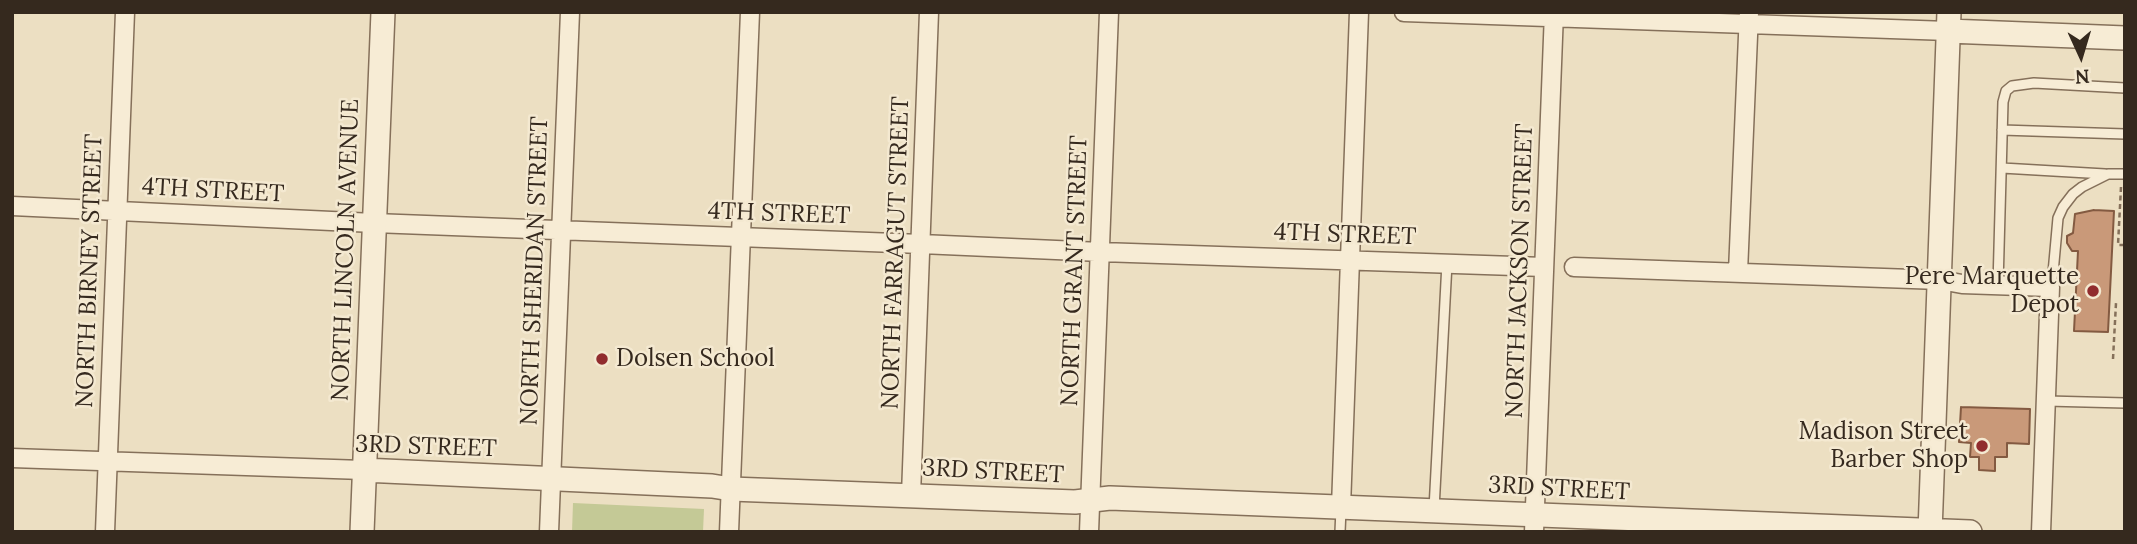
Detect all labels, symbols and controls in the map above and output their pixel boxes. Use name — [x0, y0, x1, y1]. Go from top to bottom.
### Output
north arrow — [2046, 21, 2116, 91]
text: N — [2074, 64, 2091, 89]
street label: NORTH FARRAGUT STREET — [876, 96, 916, 410]
street label: NORTH LINCOLN AVENUE — [326, 98, 366, 402]
street label: NORTH SHERIDAN STREET — [515, 116, 555, 426]
street label: NORTH JACKSON STREET — [1500, 123, 1540, 419]
street label: NORTH BIRNEY STREET — [71, 133, 109, 409]
street label: NORTH GRANT STREET — [1056, 135, 1094, 407]
street label: 4TH STREET — [141, 173, 285, 209]
street label: 4TH STREET — [707, 197, 851, 231]
street label: 4TH STREET — [1273, 218, 1417, 252]
place label: Pere Marquette Depot — [1905, 263, 2079, 319]
marker: Pere Marquette Depot — [2085, 283, 2101, 299]
place label: Dolsen School — [616, 345, 775, 373]
marker: Dolsen School — [594, 351, 610, 367]
place label: Madison Street Barber Shop — [1798, 418, 1968, 474]
street label: 3RD STREET — [355, 430, 497, 464]
marker: Madison Street Barber Shop — [1974, 438, 1990, 454]
street label: 3RD STREET — [921, 454, 1065, 490]
street label: 3RD STREET — [1487, 471, 1631, 507]

